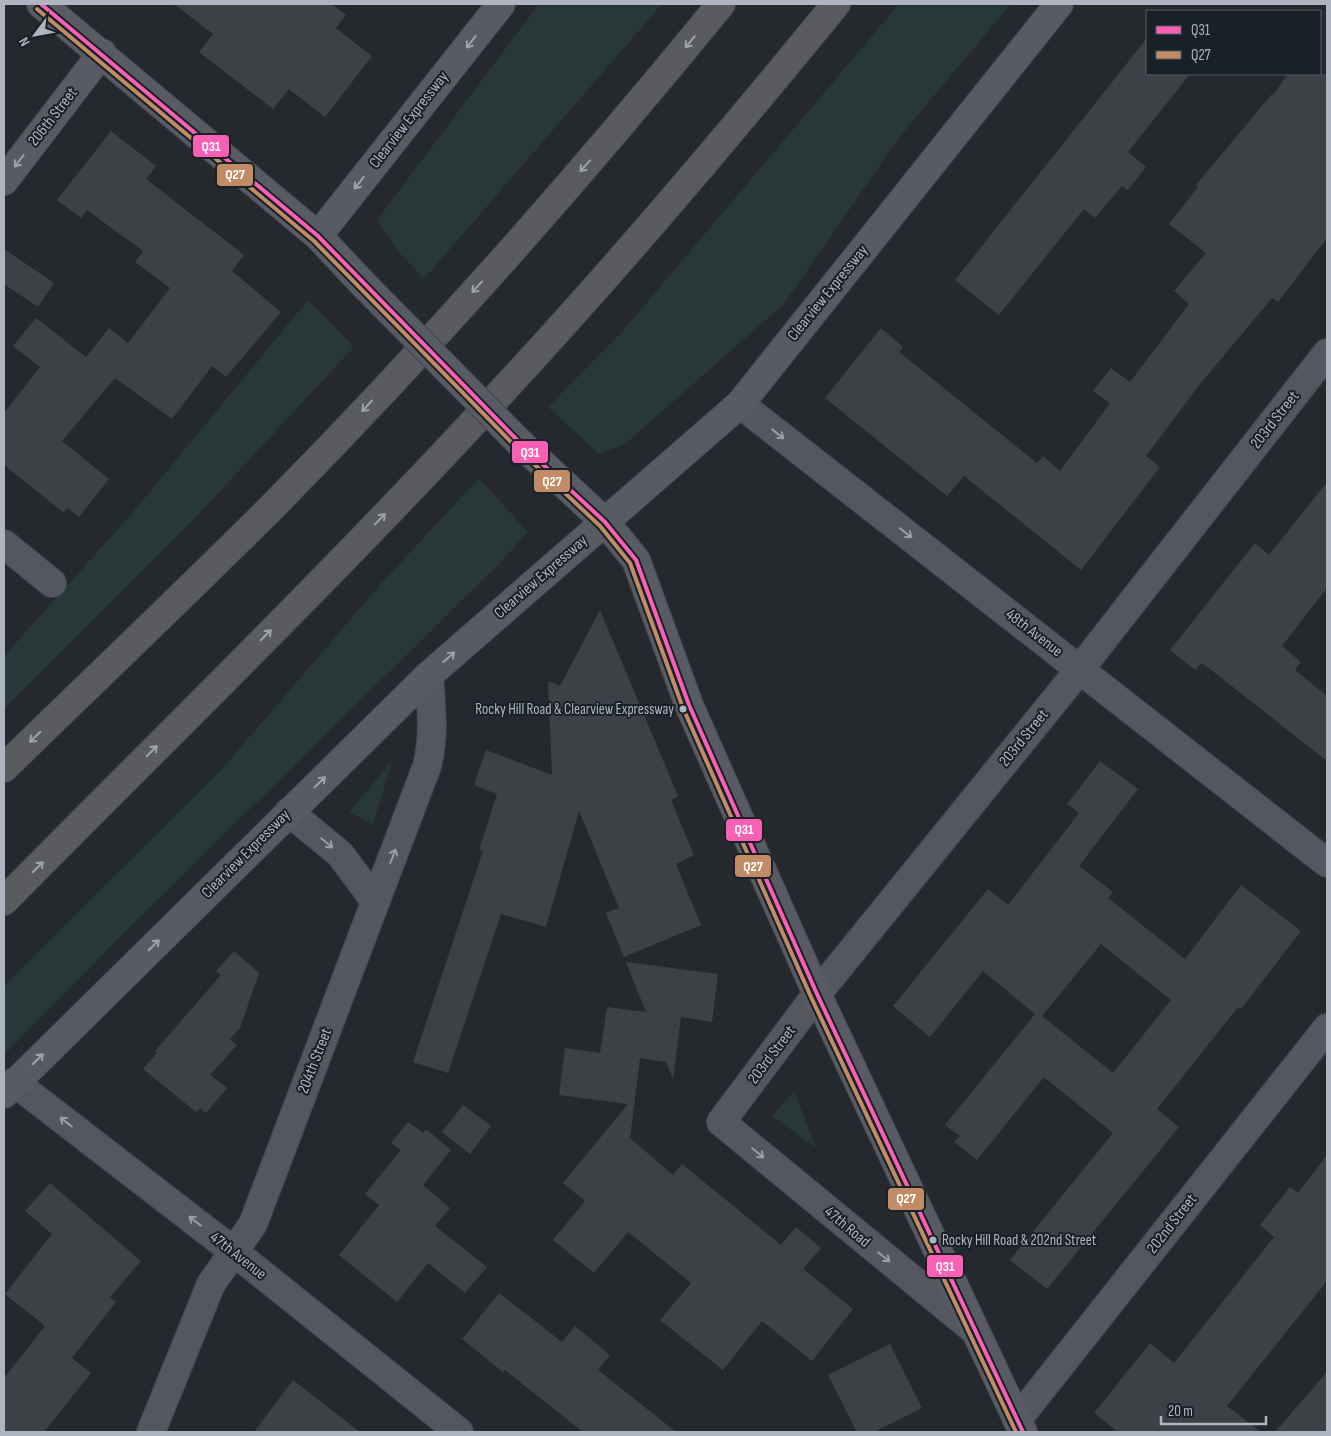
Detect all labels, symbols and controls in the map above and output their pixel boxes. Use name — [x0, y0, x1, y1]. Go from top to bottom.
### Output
north arrow — [10, 10, 60, 60]
legend — [1146, 10, 1321, 75]
text: Q31 — [1191, 21, 1211, 40]
text: N — [15, 34, 34, 49]
one-way arrow — [465, 35, 476, 48]
one-way arrow — [684, 35, 695, 48]
text: Q27 — [1191, 46, 1211, 65]
street label: Clearview Expressway — [365, 68, 453, 172]
street label: 206th Street — [24, 84, 82, 150]
line badge: Q31 — [192, 134, 230, 158]
text: Q31 — [201, 138, 221, 155]
one-way arrow — [14, 154, 25, 167]
one-way arrow — [579, 159, 591, 172]
line badge: Q27 — [216, 163, 254, 187]
text: Q27 — [225, 166, 246, 183]
one-way arrow — [354, 176, 365, 189]
street label: Clearview Expressway — [784, 241, 872, 345]
one-way arrow — [472, 281, 483, 294]
street label: 203rd Street — [1247, 387, 1303, 453]
one-way arrow — [361, 400, 373, 412]
one-way arrow — [771, 428, 784, 439]
line badge: Q31 — [511, 440, 549, 464]
text: Q31 — [520, 444, 540, 461]
line badge: Q27 — [533, 469, 571, 493]
text: Q27 — [542, 473, 563, 490]
one-way arrow — [374, 513, 386, 525]
one-way arrow — [899, 528, 912, 539]
street label: Clearview Expressway — [490, 531, 592, 623]
street label: 48th Avenue — [1002, 605, 1066, 661]
one-way arrow — [260, 630, 272, 642]
one-way arrow — [443, 651, 456, 663]
place label: Rocky Hill Road & Clearview Expressway — [475, 700, 674, 719]
marker: Rocky Hill Road & Clearview Expressway — [678, 704, 688, 714]
street label: 203rd Street — [995, 706, 1053, 770]
one-way arrow — [29, 731, 41, 743]
one-way arrow — [146, 745, 158, 757]
one-way arrow — [313, 776, 326, 788]
street label: Clearview Expressway — [198, 806, 294, 902]
line badge: Q31 — [725, 818, 763, 842]
text: Q31 — [734, 821, 754, 838]
one-way arrow — [320, 837, 333, 848]
one-way arrow — [389, 848, 398, 864]
line badge: Q27 — [734, 854, 772, 878]
text: Q27 — [743, 858, 764, 875]
one-way arrow — [32, 860, 44, 873]
one-way arrow — [148, 939, 160, 951]
street label: 203rd Street — [744, 1022, 800, 1088]
street label: 204th Street — [294, 1026, 336, 1096]
one-way arrow — [32, 1053, 44, 1065]
one-way arrow — [60, 1117, 73, 1128]
one-way arrow — [752, 1148, 765, 1159]
line badge: Q27 — [887, 1187, 925, 1211]
text: Q27 — [896, 1190, 917, 1207]
street label: 202nd Street — [1143, 1190, 1201, 1257]
street label: 47th Road — [820, 1202, 874, 1252]
one-way arrow — [188, 1216, 201, 1227]
street label: 47th Avenue — [206, 1228, 270, 1284]
place label: Rocky Hill Road & 202nd Street — [942, 1231, 1097, 1250]
marker: Rocky Hill Road & 202nd Street — [928, 1235, 938, 1245]
one-way arrow — [877, 1251, 890, 1262]
line badge: Q31 — [926, 1254, 964, 1278]
text: Q31 — [935, 1258, 955, 1275]
scale bar — [1161, 1394, 1266, 1426]
text: 20 m — [1168, 1402, 1193, 1421]

